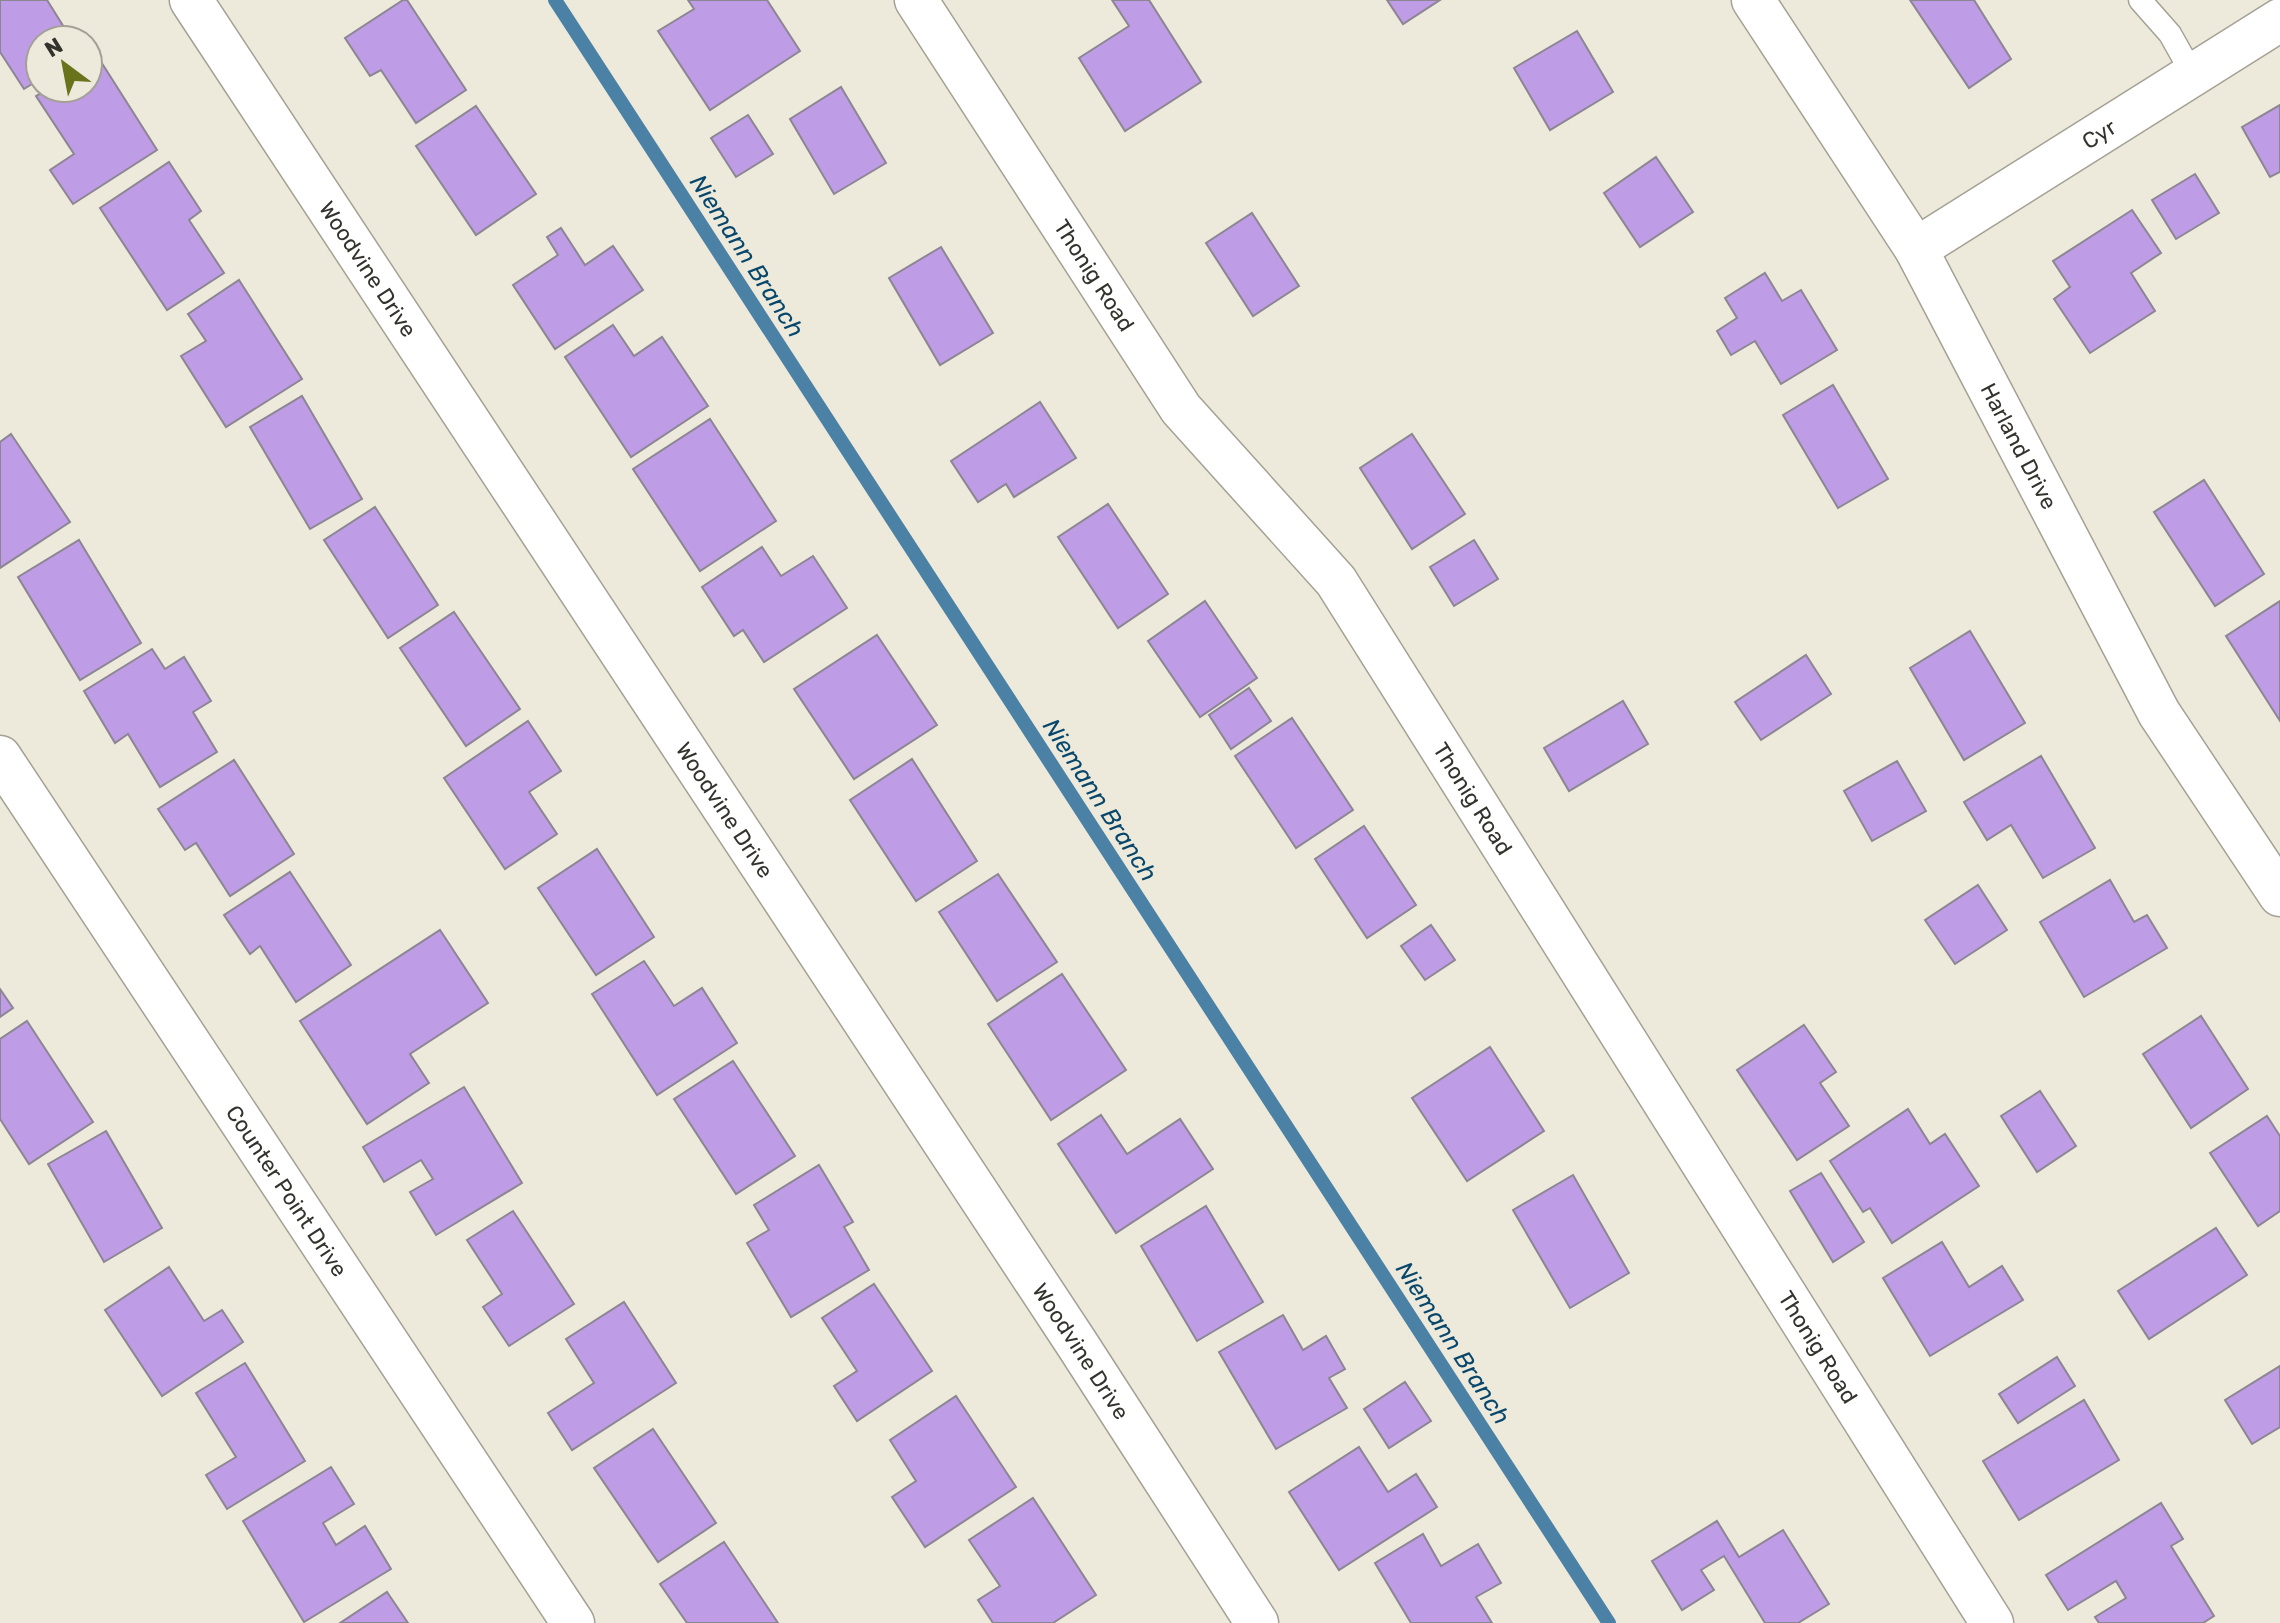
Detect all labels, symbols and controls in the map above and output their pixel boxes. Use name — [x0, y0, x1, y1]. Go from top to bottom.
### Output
north arrow — [24, 24, 104, 104]
text: N — [40, 32, 68, 63]
street label: Cyr — [2077, 113, 2121, 155]
water label: Niemann Branch — [684, 169, 810, 343]
street label: Woodvine Drive — [314, 196, 423, 342]
street label: Thonig Road — [1048, 214, 1140, 336]
street label: Harland Drive — [1975, 378, 2063, 514]
water label: Niemann Branch — [1037, 713, 1163, 887]
street label: Woodvine Drive — [670, 737, 779, 883]
street label: Thonig Road — [1428, 737, 1518, 860]
street label: Counter Point Drive — [220, 1100, 353, 1282]
water label: Niemann Branch — [1390, 1256, 1516, 1430]
street label: Woodvine Drive — [1027, 1278, 1135, 1424]
street label: Thonig Road — [1773, 1286, 1864, 1408]

